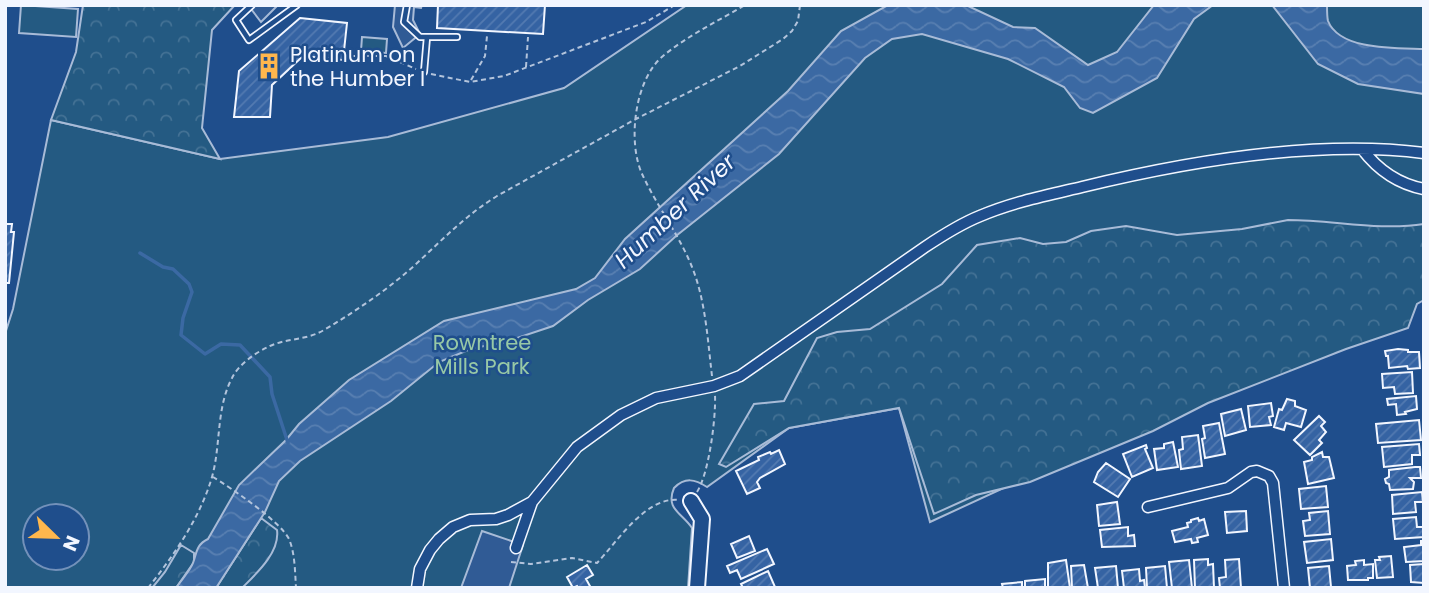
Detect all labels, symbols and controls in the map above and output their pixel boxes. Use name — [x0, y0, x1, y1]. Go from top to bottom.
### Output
place label: Platinum on the Humber I — [290, 40, 425, 93]
building icon: Platinum on the Humber I — [254, 51, 284, 81]
water label: Humber River — [607, 146, 744, 276]
park label: Rowntree Mills Park — [433, 328, 531, 381]
north arrow — [21, 502, 91, 572]
text: N — [56, 532, 86, 555]

